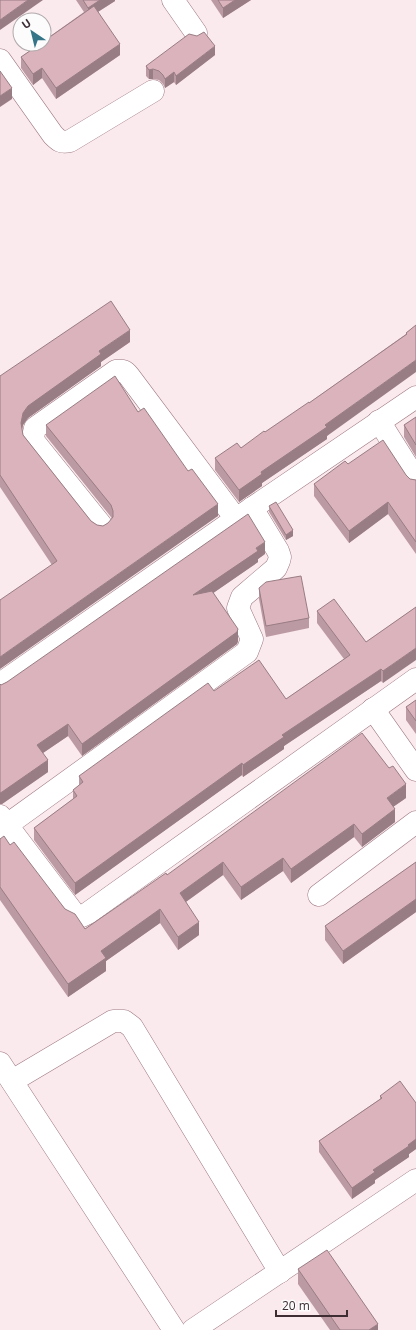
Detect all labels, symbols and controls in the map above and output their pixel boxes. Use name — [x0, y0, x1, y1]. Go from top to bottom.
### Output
north arrow — [12, 12, 52, 52]
text: U — [18, 15, 34, 32]
scale bar — [276, 1292, 347, 1318]
text: 20 m — [282, 1297, 310, 1314]

